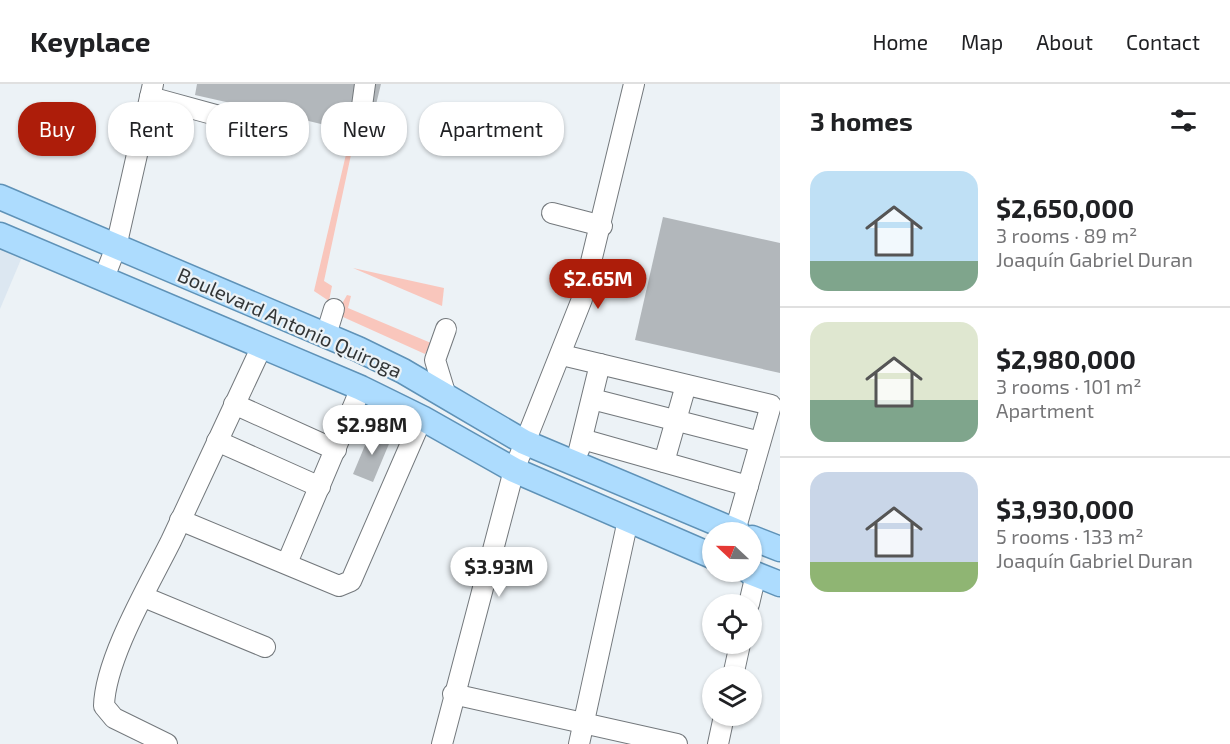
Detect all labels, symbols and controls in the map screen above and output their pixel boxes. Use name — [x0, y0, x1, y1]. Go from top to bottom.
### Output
text: Keyplace — [30, 24, 151, 58]
text: Home — [872, 29, 928, 54]
text: Map — [961, 29, 1003, 54]
text: About — [1036, 29, 1093, 54]
text: Contact — [1126, 29, 1200, 54]
chip: Buy — [18, 102, 96, 156]
chip: Rent — [108, 102, 194, 156]
chip: Filters — [206, 102, 309, 156]
chip: New — [321, 102, 407, 156]
chip: Apartment — [419, 102, 564, 156]
icon: filters — [1167, 104, 1200, 137]
text: 3 homes — [810, 105, 913, 136]
text: $2,650,000 — [996, 192, 1134, 223]
icon: home — [858, 195, 930, 267]
text: 3 rooms · 89 m² — [996, 223, 1137, 247]
text: Joaquín Gabriel Duran — [996, 247, 1193, 271]
pin: $2.65M — [549, 259, 647, 310]
street label: Boulevard Antonio Quiroga — [174, 262, 406, 382]
text: $2.65M — [563, 266, 633, 290]
text: $2,980,000 — [996, 343, 1136, 374]
icon: home — [858, 346, 930, 418]
text: 3 rooms · 101 m² — [996, 374, 1142, 398]
text: Apartment — [996, 398, 1094, 422]
pin: $2.98M — [323, 405, 421, 456]
text: $2.98M — [337, 412, 407, 436]
text: $3,930,000 — [996, 493, 1134, 524]
icon: home — [858, 496, 930, 568]
north arrow — [702, 522, 762, 582]
map controls — [702, 522, 762, 726]
text: 5 rooms · 133 m² — [996, 524, 1143, 548]
pin: $3.93M — [450, 547, 548, 598]
text: Joaquín Gabriel Duran — [996, 548, 1193, 572]
text: $3.93M — [464, 554, 534, 578]
button: locate — [702, 594, 762, 654]
button: layers — [702, 666, 762, 726]

